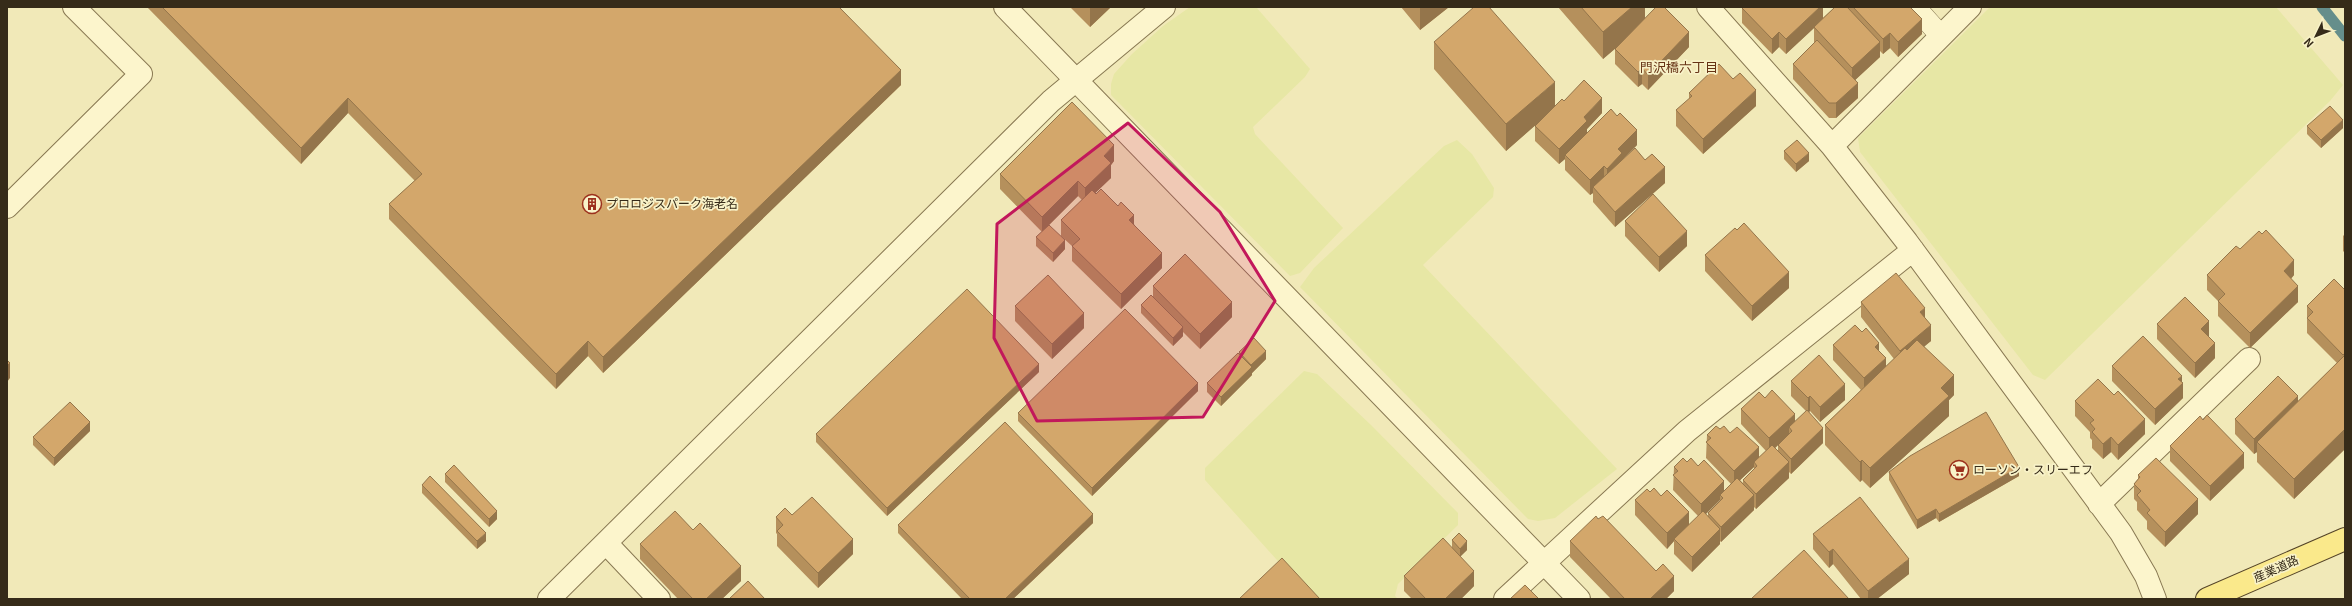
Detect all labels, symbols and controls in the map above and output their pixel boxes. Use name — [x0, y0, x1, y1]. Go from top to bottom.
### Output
north arrow — [2296, 16, 2336, 56]
text: N — [2299, 35, 2317, 52]
district label: 門沢橋六丁目 — [1640, 57, 1718, 76]
building icon: プロロジスパーク海老名 — [581, 193, 603, 215]
place label: プロロジスパーク海老名 — [606, 194, 738, 211]
supermarket icon: ローソン・スリーエフ — [1948, 459, 1970, 481]
place label: ローソン・スリーエフ — [1973, 460, 2093, 477]
street label: 産業道路 — [2250, 550, 2301, 585]

